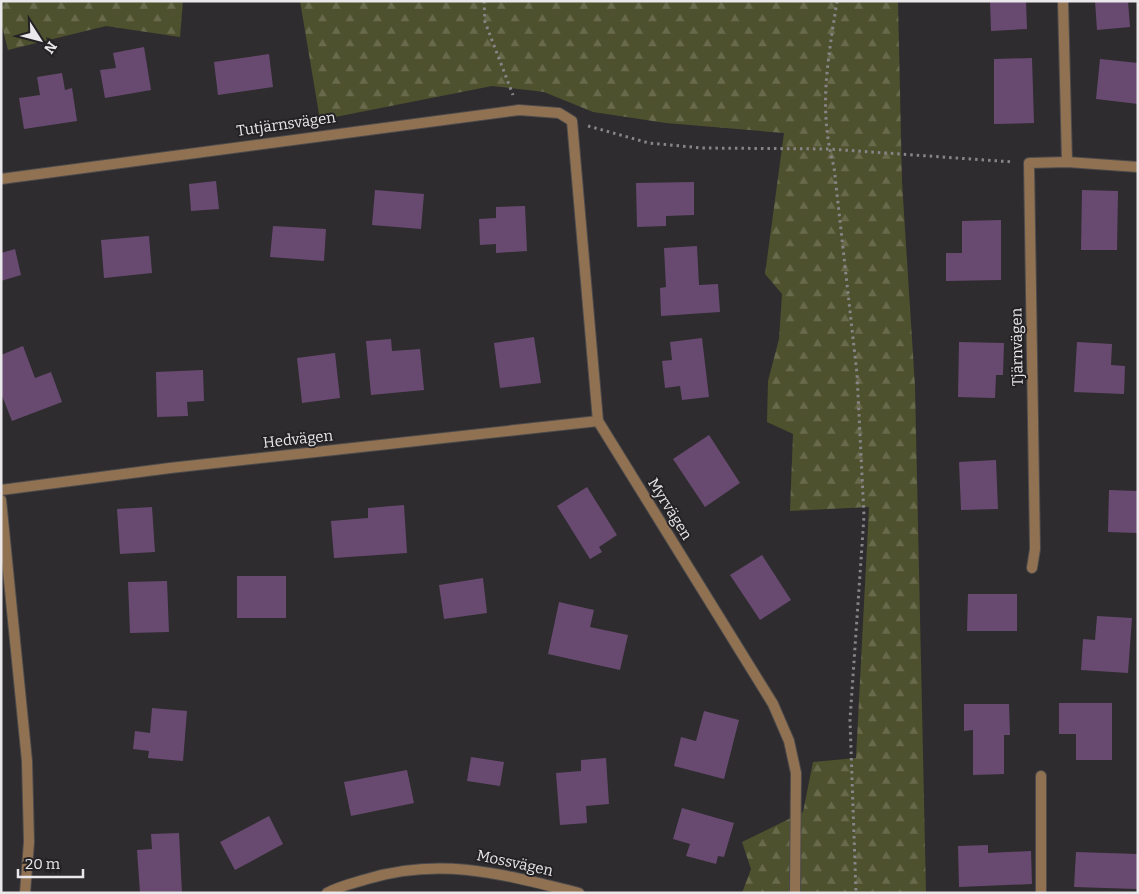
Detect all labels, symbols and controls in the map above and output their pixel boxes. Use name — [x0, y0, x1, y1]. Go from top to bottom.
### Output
north arrow — [15, 15, 65, 65]
text: N — [40, 38, 60, 57]
street label: Tutjärnsvägen — [235, 108, 337, 140]
street label: Tjärnvägen — [1007, 307, 1027, 386]
street label: Hedvägen — [262, 426, 334, 452]
street label: Myrvägen — [644, 475, 696, 544]
scale bar — [18, 846, 82, 878]
street label: Mossvägen — [475, 846, 555, 880]
text: 20 m — [25, 855, 61, 873]

